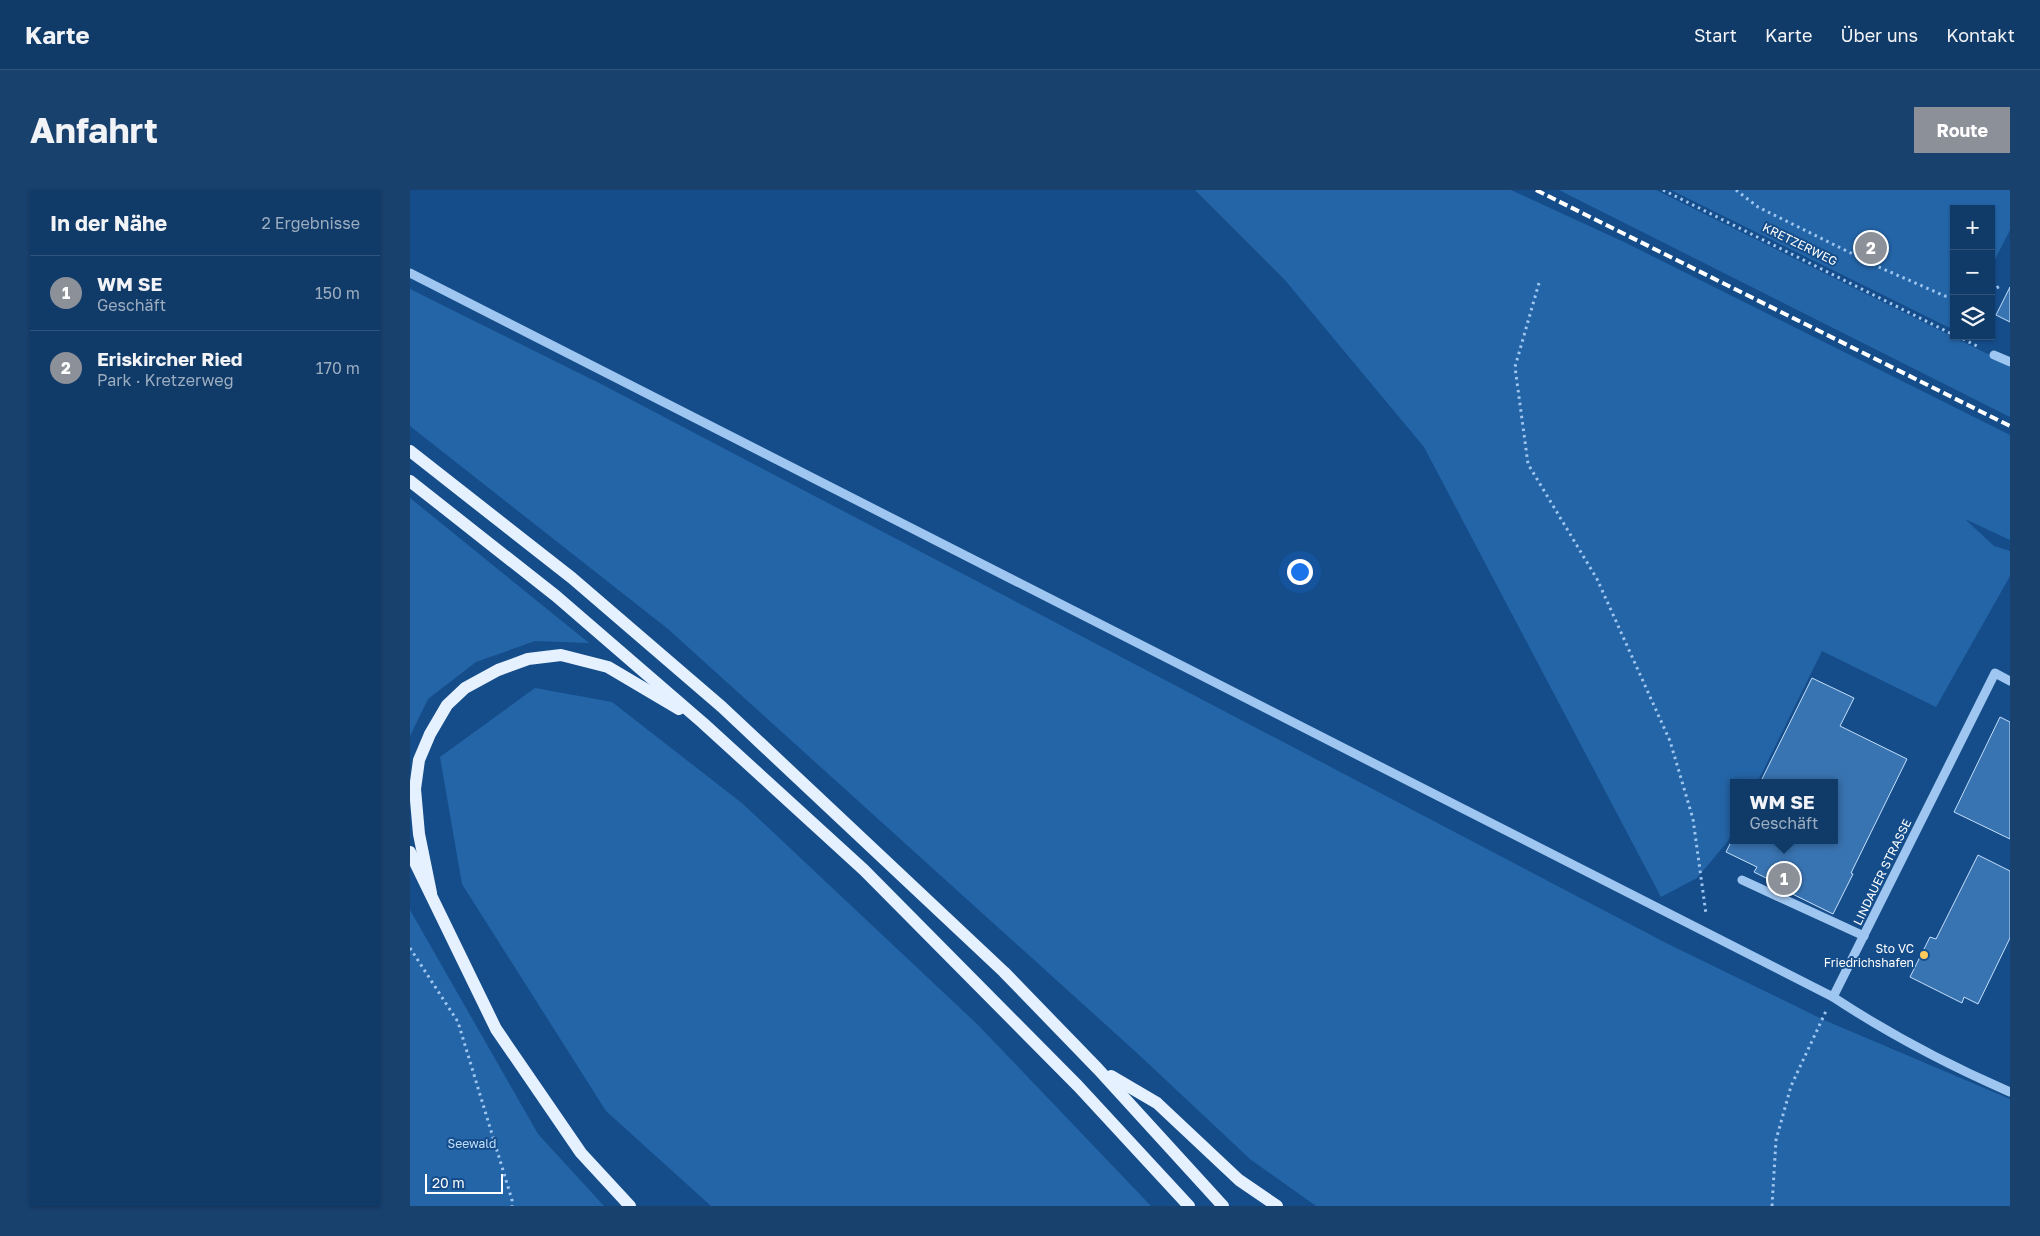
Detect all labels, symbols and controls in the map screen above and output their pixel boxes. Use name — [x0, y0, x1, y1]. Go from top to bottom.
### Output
text: Karte — [25, 20, 90, 49]
text: Start — [1694, 24, 1737, 46]
text: Karte — [1765, 24, 1812, 46]
text: Über uns — [1840, 24, 1918, 46]
text: Kontakt — [1946, 24, 2015, 46]
button: Route — [1914, 107, 2010, 153]
text: Anfahrt — [30, 109, 158, 151]
map controls — [1950, 205, 1995, 340]
button: + — [1950, 205, 1995, 250]
text: In der Nähe — [50, 210, 167, 236]
text: 2 Ergebnisse — [262, 213, 360, 233]
street label: KRETZERWEG — [1760, 219, 1840, 269]
pin: 2 — [1855, 229, 1887, 267]
button: − — [1950, 250, 1995, 295]
text: WM SE — [97, 272, 162, 295]
text: 1 — [62, 283, 70, 303]
text: 150 m — [315, 283, 360, 303]
text: Geschäft — [97, 295, 166, 315]
button: layers — [1950, 295, 1995, 340]
text: Eriskircher Ried — [97, 347, 243, 370]
text: 2 — [61, 358, 71, 378]
text: 170 m — [316, 358, 360, 378]
text: Park · Kretzerweg — [97, 370, 233, 390]
your location — [1287, 559, 1313, 585]
popup — [1730, 779, 1838, 844]
text: WM SE — [1749, 790, 1815, 813]
text: Geschäft — [1749, 813, 1819, 833]
street label: LINDAUER STRASSE — [1850, 816, 1914, 928]
pin: 1 — [1768, 860, 1800, 898]
place label: Sto VC Friedrichshafen — [1824, 941, 1914, 970]
marker: Sto VC Friedrichshafen — [1918, 949, 1930, 961]
park label: Seewald — [448, 1136, 496, 1151]
scale bar — [425, 1171, 502, 1194]
text: 20 m — [432, 1174, 465, 1191]

